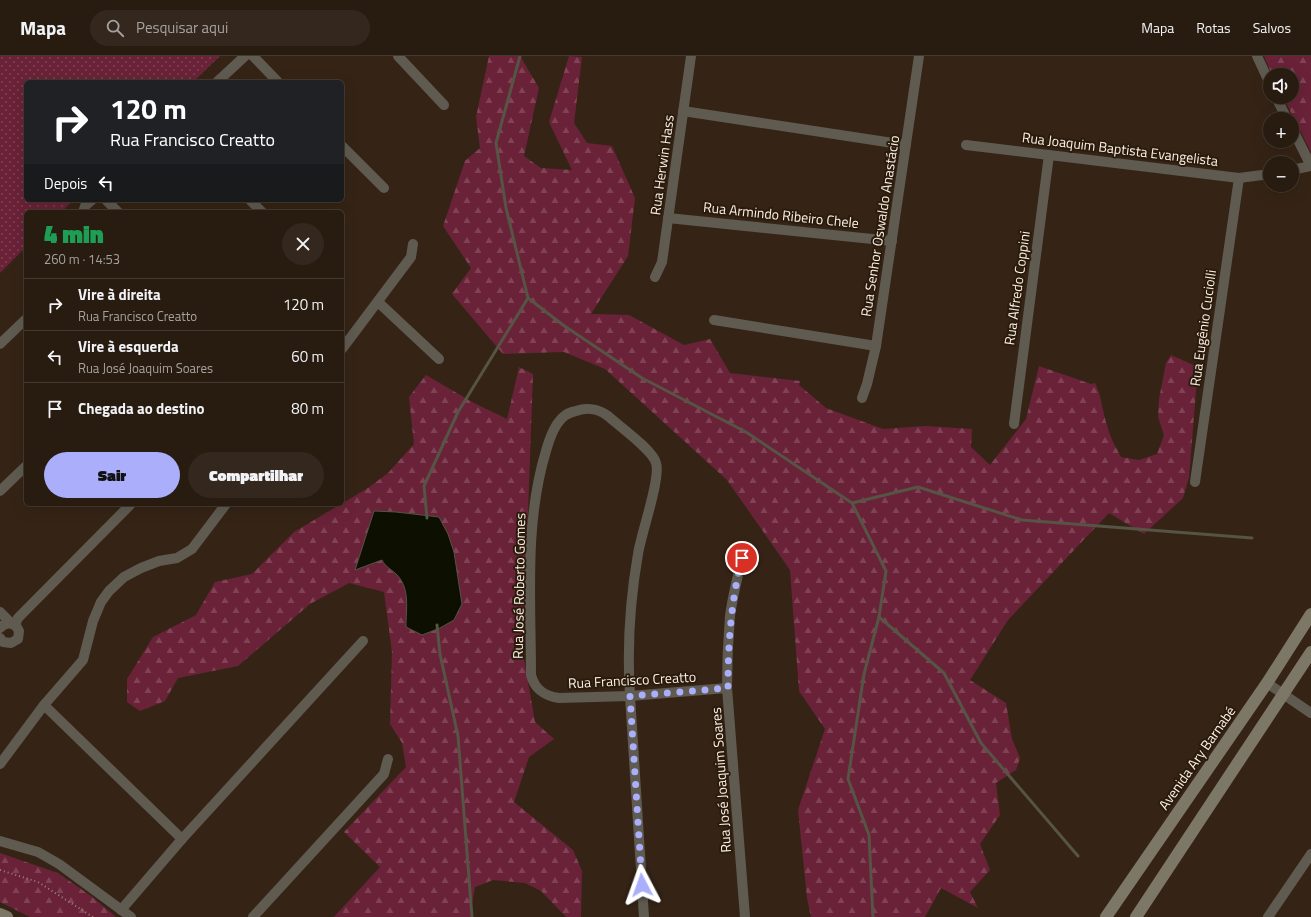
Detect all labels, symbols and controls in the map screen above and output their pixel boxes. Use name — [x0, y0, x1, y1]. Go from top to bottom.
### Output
search box — [90, 10, 370, 46]
text: Mapa — [20, 13, 66, 42]
text: Pesquisar aqui — [136, 16, 228, 39]
icon: search — [104, 17, 126, 39]
text: Mapa — [1141, 17, 1174, 38]
text: Rotas — [1196, 17, 1231, 38]
text: Salvos — [1253, 17, 1291, 38]
map controls — [1263, 68, 1299, 192]
button: sound — [1263, 68, 1299, 104]
text: 120 m — [110, 87, 187, 130]
icon: right — [44, 96, 96, 148]
button: + — [1263, 112, 1299, 148]
street label: Rua Herwin Hass — [644, 113, 679, 217]
text: Rua Francisco Creatto — [110, 126, 275, 153]
street label: Rua Joaquim Baptista Evangelista — [1021, 126, 1219, 171]
street label: Rua Senhor Oswaldo Anastácio — [855, 134, 904, 318]
button: − — [1263, 156, 1299, 192]
text: Depois — [44, 172, 87, 195]
icon: left — [95, 172, 117, 194]
street label: Rua Armindo Ribeiro Chele — [702, 196, 860, 233]
text: 4 min — [44, 216, 104, 252]
button: close — [282, 223, 324, 265]
street label: Rua Alfredo Coppini — [998, 229, 1035, 346]
text: 260 m · 14:53 — [44, 249, 120, 269]
street label: Rua Eugênio Cuciolli — [1184, 268, 1221, 388]
text: Vire à direita — [78, 283, 161, 306]
text: 120 m — [283, 293, 324, 316]
icon: right — [44, 294, 66, 316]
text: Rua Francisco Creatto — [78, 306, 197, 326]
text: Vire à esquerda — [78, 335, 179, 358]
text: 60 m — [291, 345, 324, 368]
icon: left — [44, 346, 66, 368]
text: Rua José Joaquim Soares — [78, 358, 213, 378]
text: Chegada ao destino — [78, 397, 204, 420]
text: 80 m — [291, 397, 324, 420]
icon: arrive — [44, 398, 66, 420]
button: Sair — [44, 452, 180, 498]
button: Compartilhar — [188, 452, 324, 498]
street label: Rua José Roberto Gomes — [507, 513, 530, 659]
pin — [725, 541, 759, 575]
icon: arrive — [731, 547, 753, 569]
street label: Rua Francisco Creatto — [567, 666, 697, 693]
street label: Avenida Ary Barnabé — [1153, 702, 1240, 814]
street label: Rua José Joaquim Soares — [705, 707, 736, 853]
position arrow — [621, 864, 663, 906]

